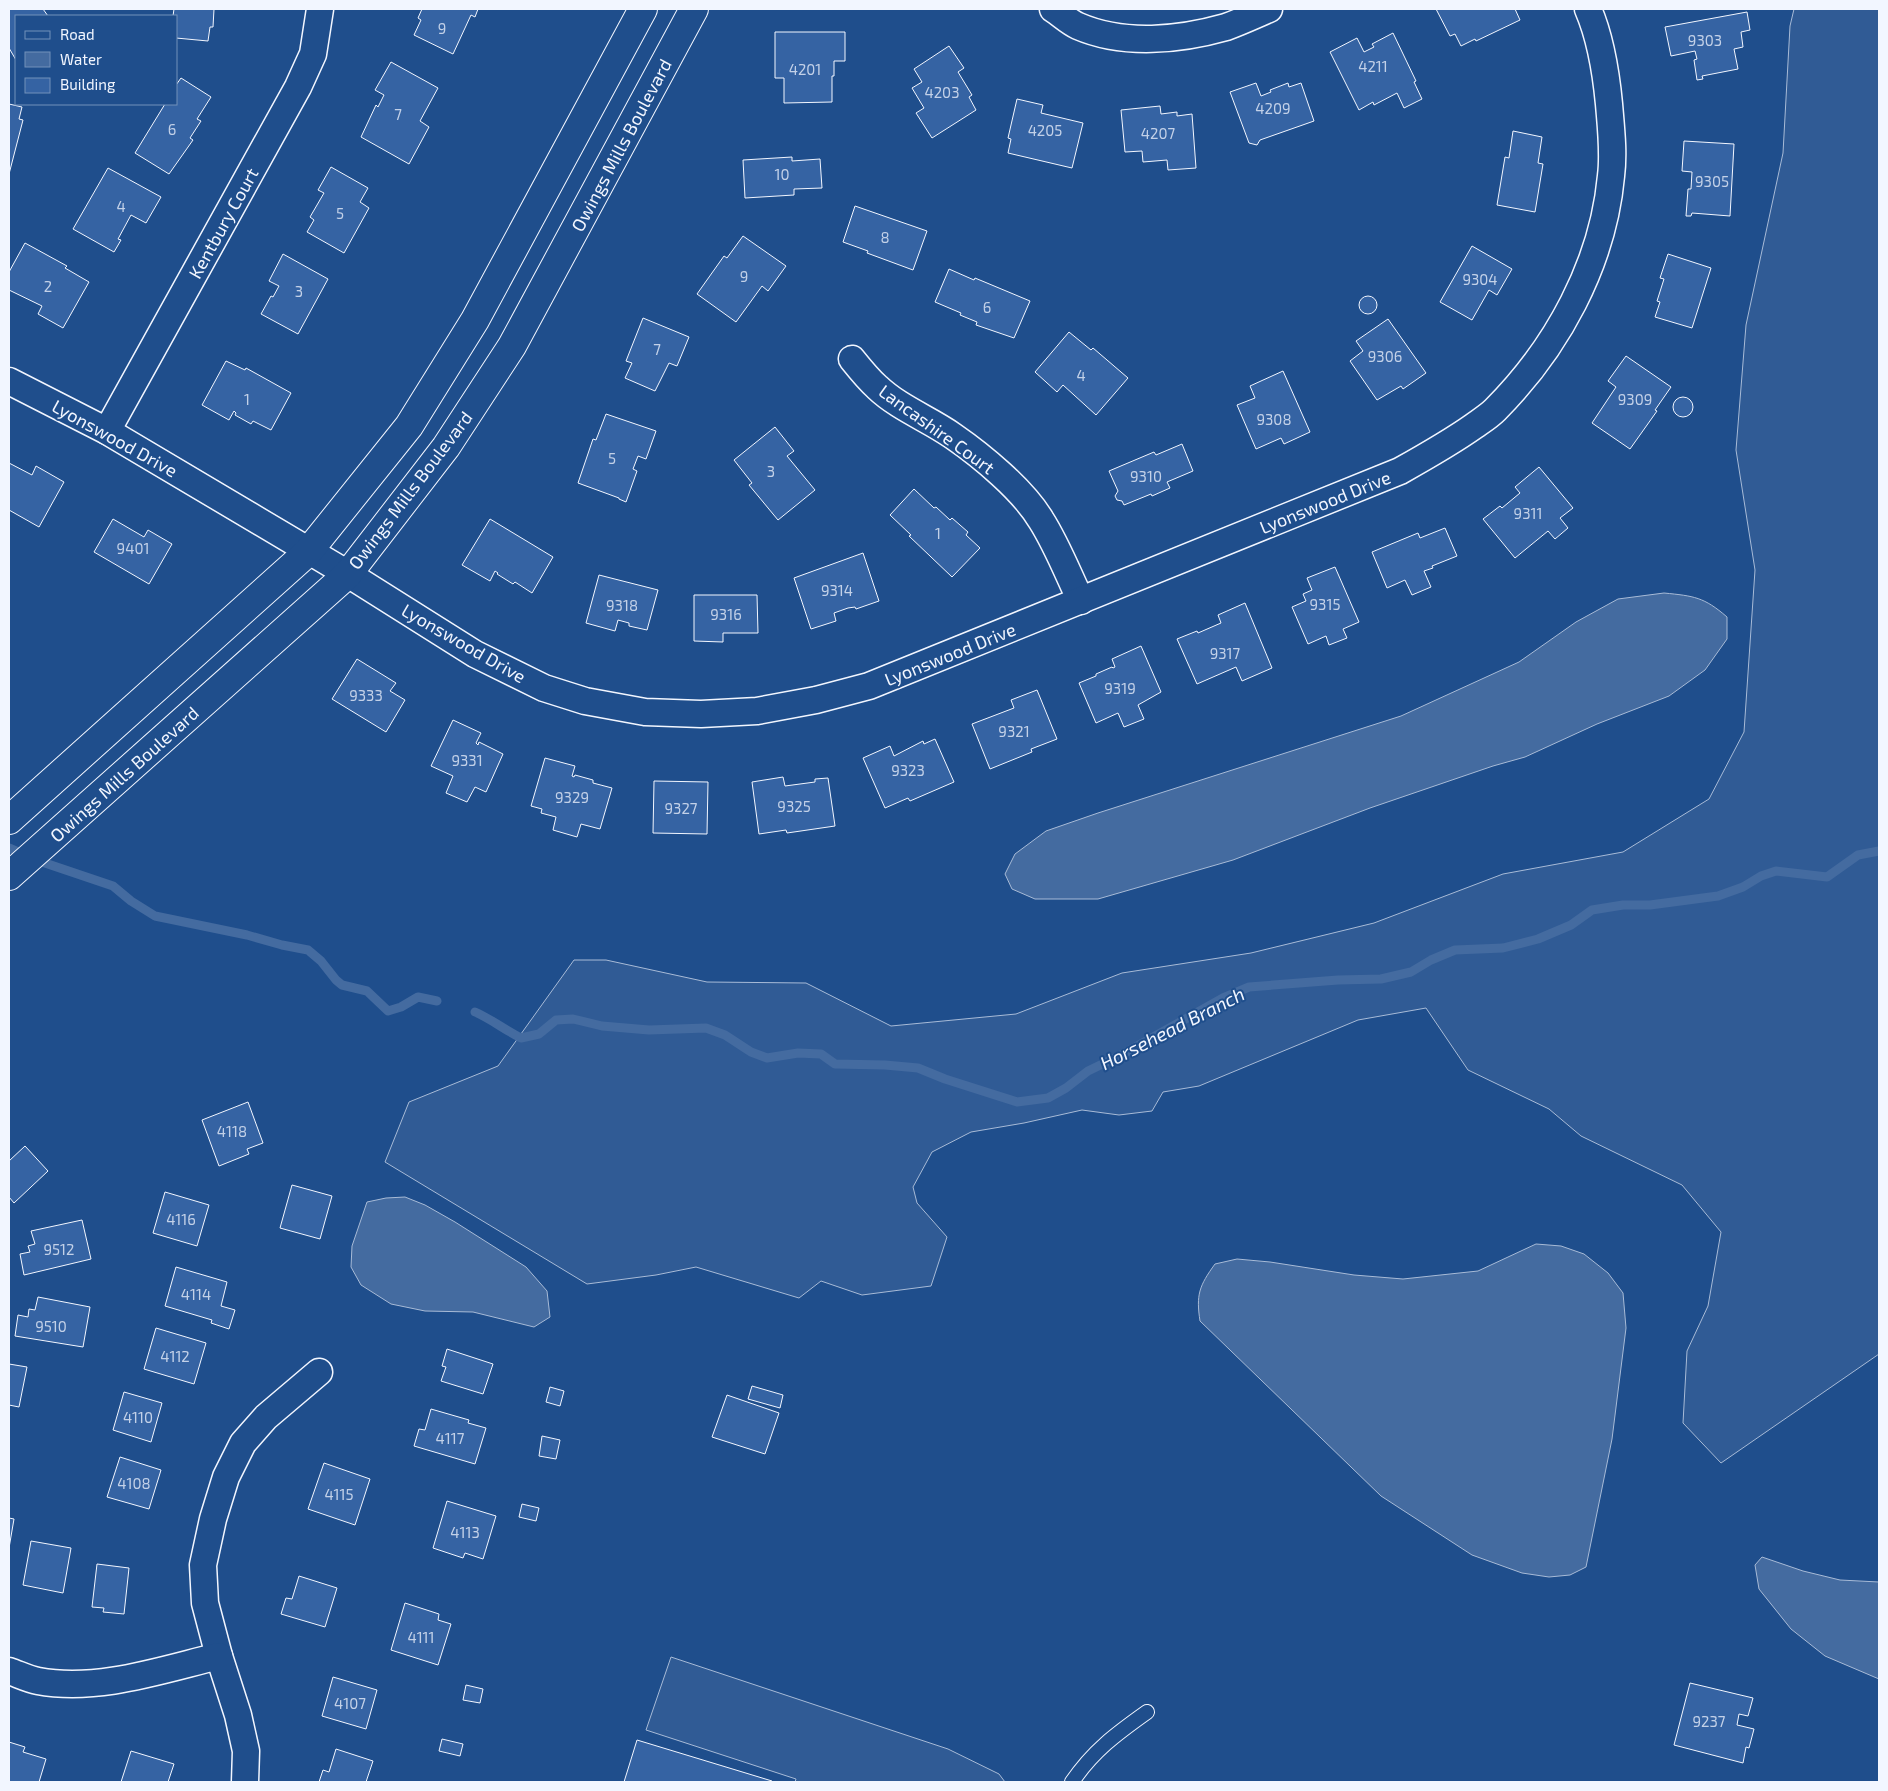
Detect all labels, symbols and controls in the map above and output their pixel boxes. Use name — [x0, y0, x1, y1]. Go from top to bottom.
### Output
legend — [15, 15, 178, 105]
house number: 9 — [438, 19, 446, 37]
text: Road — [60, 25, 95, 43]
house number: 9303 — [1688, 31, 1722, 49]
text: Water — [60, 50, 102, 68]
street label: Owings Mills Boulevard — [566, 55, 676, 235]
house number: 4211 — [1358, 57, 1388, 75]
house number: 4201 — [789, 60, 821, 78]
text: Building — [60, 75, 116, 93]
house number: 4203 — [924, 83, 960, 101]
house number: 4209 — [1255, 99, 1291, 117]
house number: 7 — [394, 105, 402, 123]
house number: 6 — [168, 120, 176, 138]
house number: 4205 — [1028, 121, 1062, 139]
house number: 4207 — [1141, 124, 1176, 142]
street label: Kentbury Court — [184, 164, 263, 282]
house number: 10 — [774, 165, 790, 183]
house number: 9305 — [1695, 172, 1729, 190]
house number: 4 — [116, 197, 126, 215]
house number: 5 — [336, 204, 344, 222]
house number: 8 — [880, 228, 890, 246]
house number: 9 — [740, 267, 748, 285]
house number: 9304 — [1462, 270, 1498, 288]
house number: 2 — [44, 277, 52, 295]
house number: 3 — [295, 282, 303, 300]
house number: 6 — [983, 298, 991, 316]
house number: 7 — [653, 340, 661, 358]
house number: 9306 — [1368, 347, 1402, 365]
house number: 4 — [1076, 366, 1086, 384]
street label: Lancashire Court — [875, 380, 999, 478]
house number: 1 — [244, 390, 250, 408]
house number: 9309 — [1618, 390, 1652, 408]
street label: Lyonswood Drive — [49, 395, 181, 481]
street label: Owings Mills Boulevard — [343, 407, 477, 573]
house number: 9308 — [1256, 410, 1292, 428]
house number: 5 — [608, 449, 616, 467]
house number: 3 — [767, 462, 775, 480]
street label: Lyonswood Drive — [1256, 466, 1394, 538]
house number: 9310 — [1130, 467, 1162, 485]
house number: 9311 — [1514, 504, 1542, 522]
house number: 1 — [935, 524, 941, 542]
house number: 9401 — [117, 539, 149, 557]
house number: 9314 — [821, 581, 853, 599]
house number: 9315 — [1310, 595, 1340, 613]
house number: 9318 — [606, 596, 638, 614]
street label: Lyonswood Drive — [398, 599, 530, 687]
house number: 9316 — [710, 605, 742, 623]
street label: Lyonswood Drive — [881, 618, 1019, 690]
house number: 9317 — [1210, 644, 1241, 662]
house number: 9319 — [1104, 679, 1136, 697]
house number: 9333 — [349, 686, 383, 704]
street label: Owings Mills Boulevard — [45, 701, 203, 847]
house number: 9321 — [998, 722, 1030, 740]
house number: 9331 — [451, 751, 483, 769]
house number: 9323 — [891, 761, 925, 779]
house number: 9329 — [555, 788, 589, 806]
house number: 9325 — [777, 797, 811, 815]
house number: 9327 — [664, 799, 698, 817]
water label: Horsehead Branch — [1096, 982, 1248, 1074]
house number: 4118 — [217, 1122, 247, 1140]
house number: 4116 — [166, 1210, 196, 1228]
house number: 9512 — [43, 1240, 75, 1258]
house number: 4114 — [181, 1285, 211, 1303]
house number: 9510 — [35, 1317, 67, 1335]
house number: 4112 — [160, 1347, 190, 1365]
house number: 4110 — [123, 1408, 153, 1426]
house number: 4117 — [436, 1429, 465, 1447]
house number: 4108 — [117, 1474, 151, 1492]
house number: 4115 — [324, 1485, 354, 1503]
house number: 4113 — [450, 1523, 480, 1541]
house number: 4111 — [407, 1628, 435, 1646]
house number: 4107 — [334, 1694, 366, 1712]
house number: 9237 — [1692, 1712, 1726, 1730]

